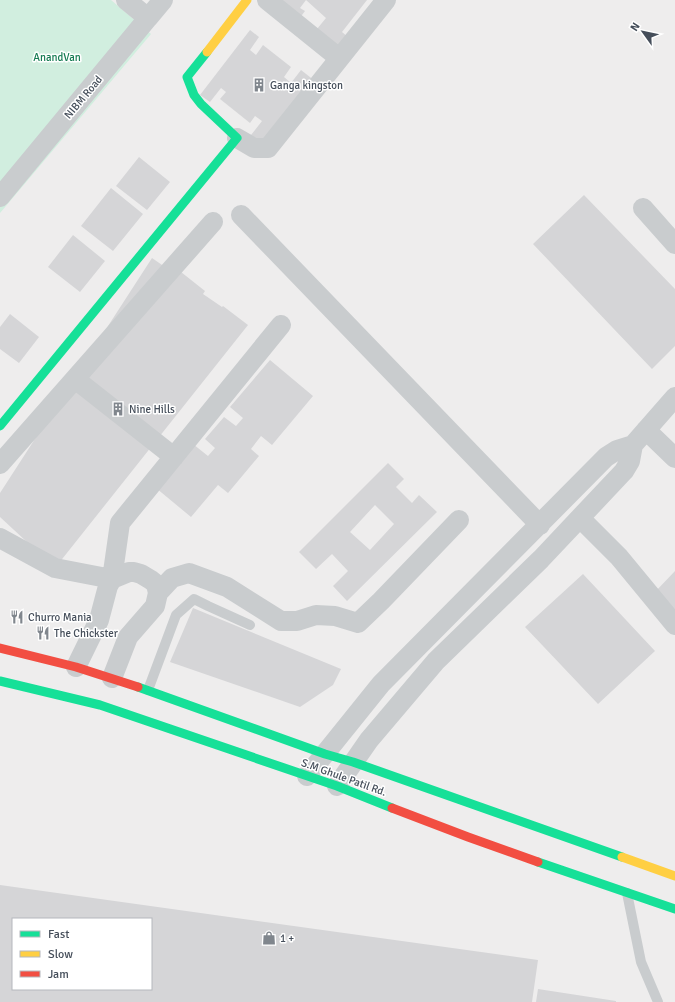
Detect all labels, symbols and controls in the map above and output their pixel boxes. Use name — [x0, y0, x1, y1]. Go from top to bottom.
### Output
north arrow — [623, 12, 663, 52]
text: N — [627, 20, 643, 34]
park label: AnandVan — [33, 51, 81, 64]
street label: NIBM Road — [62, 73, 105, 121]
building icon: Ganga kingston — [251, 77, 267, 93]
place label: Ganga kingston — [270, 79, 343, 92]
building icon: Nine Hills — [110, 401, 126, 417]
place label: Nine Hills — [129, 403, 175, 416]
restaurant icon: Churro Mania — [9, 609, 25, 625]
place label: Churro Mania — [28, 611, 92, 624]
restaurant icon: The Chickster — [35, 625, 51, 641]
place label: The Chickster — [54, 627, 118, 640]
street label: S.M Ghule Patil Rd. — [299, 756, 388, 799]
legend — [12, 918, 152, 990]
text: Fast — [48, 927, 69, 942]
shop icon: 1 + — [261, 930, 277, 946]
place label: 1 + — [280, 932, 294, 945]
text: Slow — [48, 947, 73, 962]
text: Jam — [48, 967, 69, 982]

